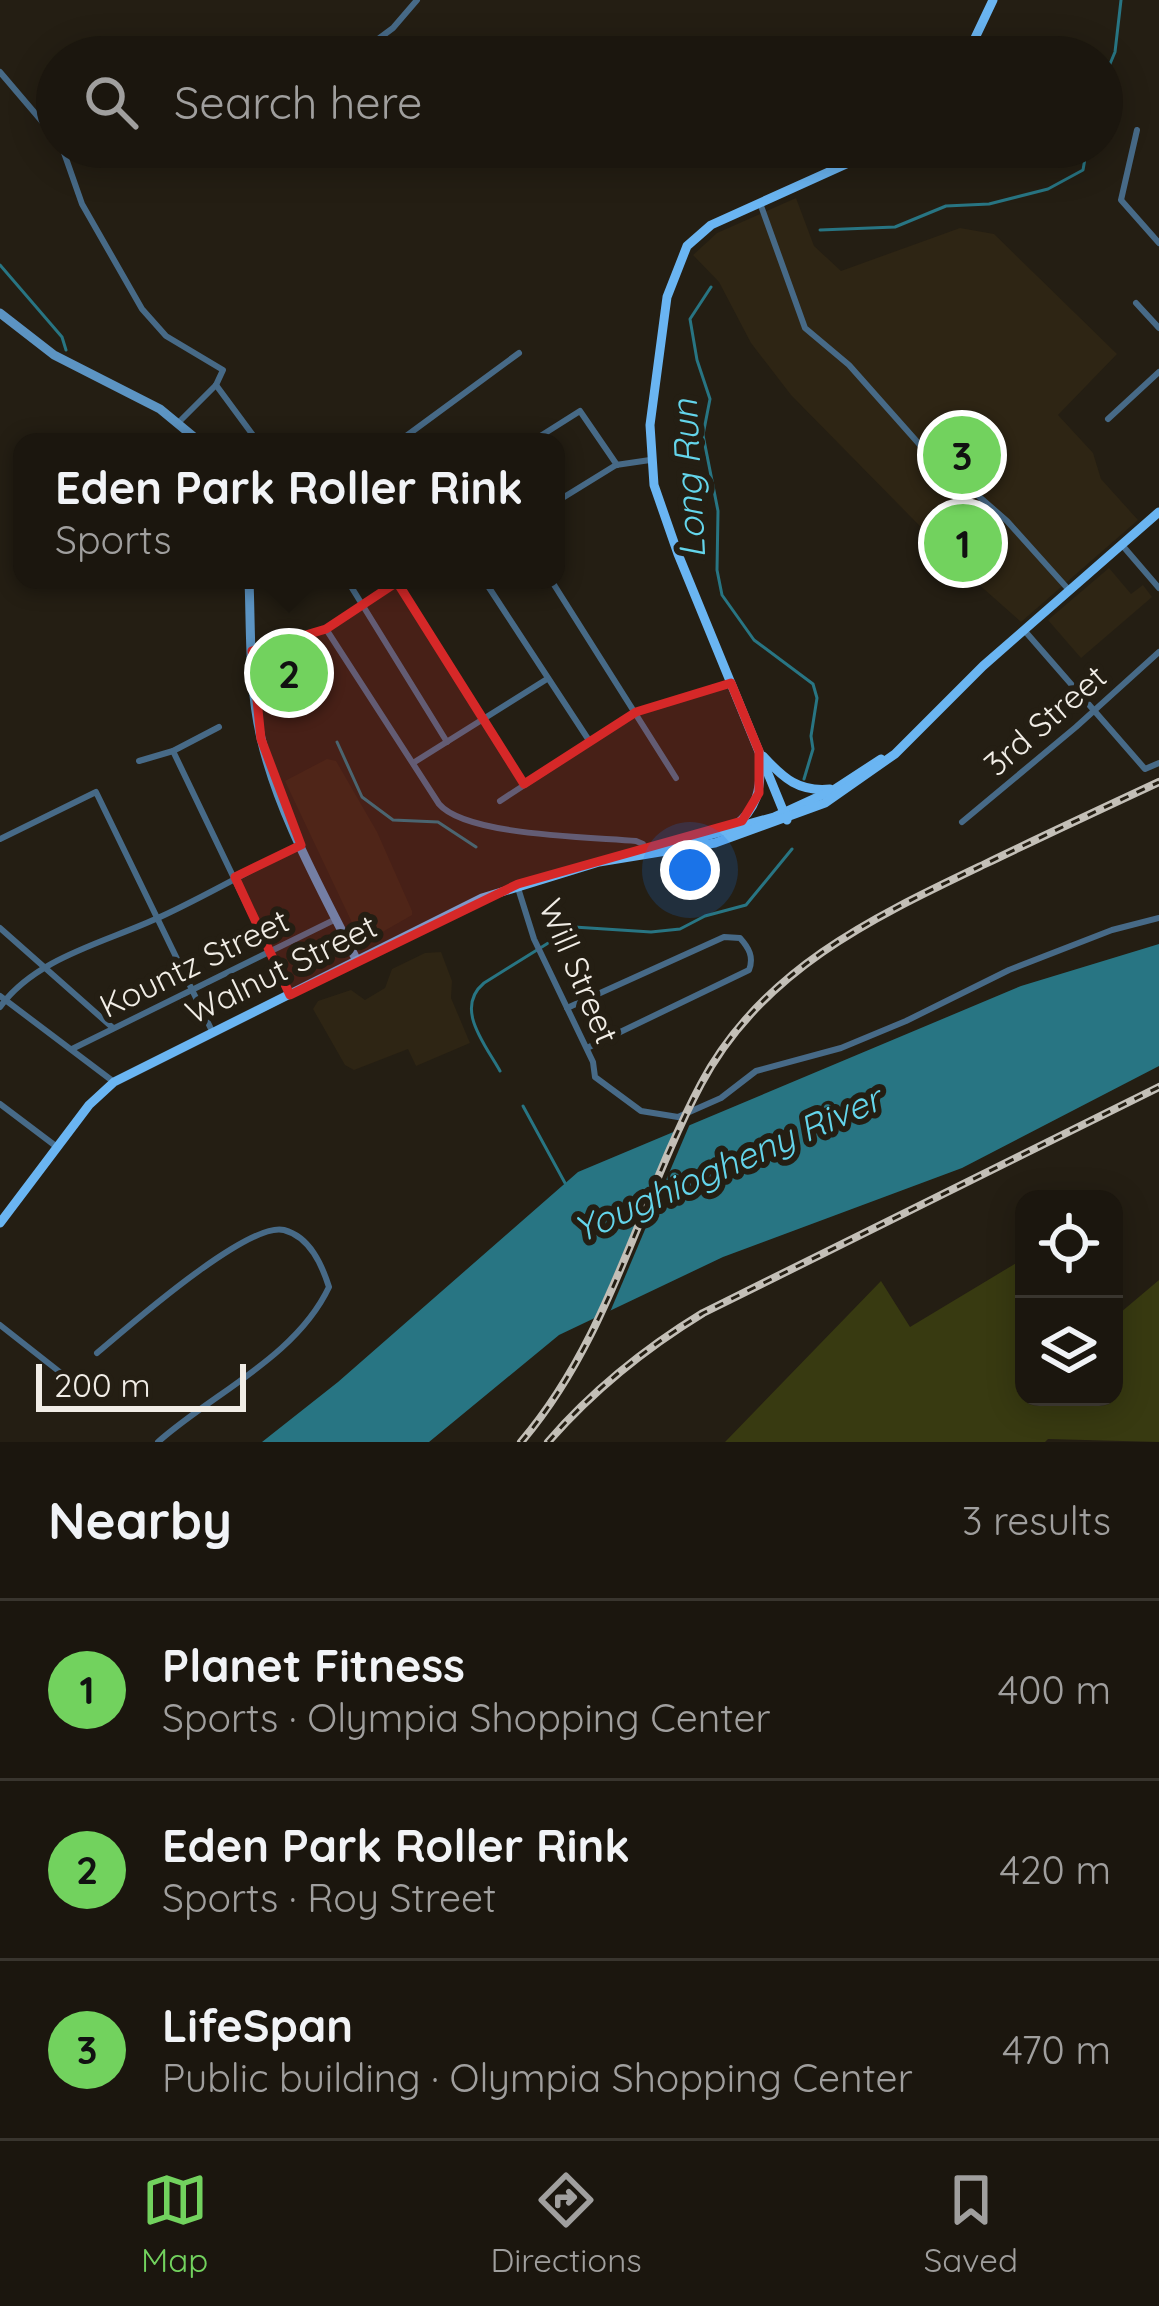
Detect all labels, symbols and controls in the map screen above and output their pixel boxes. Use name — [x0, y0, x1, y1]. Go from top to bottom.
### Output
search box — [36, 36, 1123, 168]
icon: search — [78, 69, 144, 135]
text: Search here — [174, 74, 422, 130]
water label: Long Run — [661, 397, 714, 560]
pin: 3 — [923, 410, 1001, 500]
popup — [13, 433, 565, 589]
text: Eden Park Roller Rink — [55, 459, 523, 515]
pin: 1 — [924, 498, 1002, 588]
text: Sports — [55, 515, 171, 564]
pin: 2 — [250, 628, 328, 718]
street label: 3rd Street — [975, 655, 1114, 784]
your location — [660, 840, 720, 900]
street label: Will Street — [531, 892, 628, 1049]
street label: Kountz Street — [92, 899, 295, 1026]
street label: Walnut Street — [179, 905, 383, 1032]
water label: Youghiogheny River — [566, 1074, 891, 1252]
map controls — [1015, 1190, 1123, 1406]
button: locate — [1015, 1190, 1123, 1298]
button: layers — [1015, 1298, 1123, 1406]
scale bar — [36, 1358, 246, 1411]
text: 200 m — [54, 1364, 151, 1405]
text: Nearby — [48, 1488, 232, 1552]
text: 3 results — [962, 1496, 1111, 1545]
text: Planet Fitness — [162, 1637, 465, 1693]
text: 1 — [79, 1665, 95, 1714]
text: 400 m — [998, 1665, 1111, 1714]
text: Sports · Olympia Shopping Center — [162, 1693, 770, 1742]
text: Eden Park Roller Rink — [162, 1817, 630, 1873]
text: 2 — [76, 1845, 98, 1894]
text: 420 m — [999, 1845, 1111, 1894]
text: Sports · Roy Street — [162, 1873, 496, 1922]
text: LifeSpan — [162, 1997, 353, 2053]
text: 3 — [77, 2025, 97, 2074]
text: 470 m — [1002, 2025, 1111, 2074]
text: Public building · Olympia Shopping Center — [162, 2053, 913, 2102]
tab: Map — [141, 2167, 208, 2280]
tab: Directions — [490, 2167, 642, 2280]
tab: Saved — [924, 2167, 1018, 2280]

